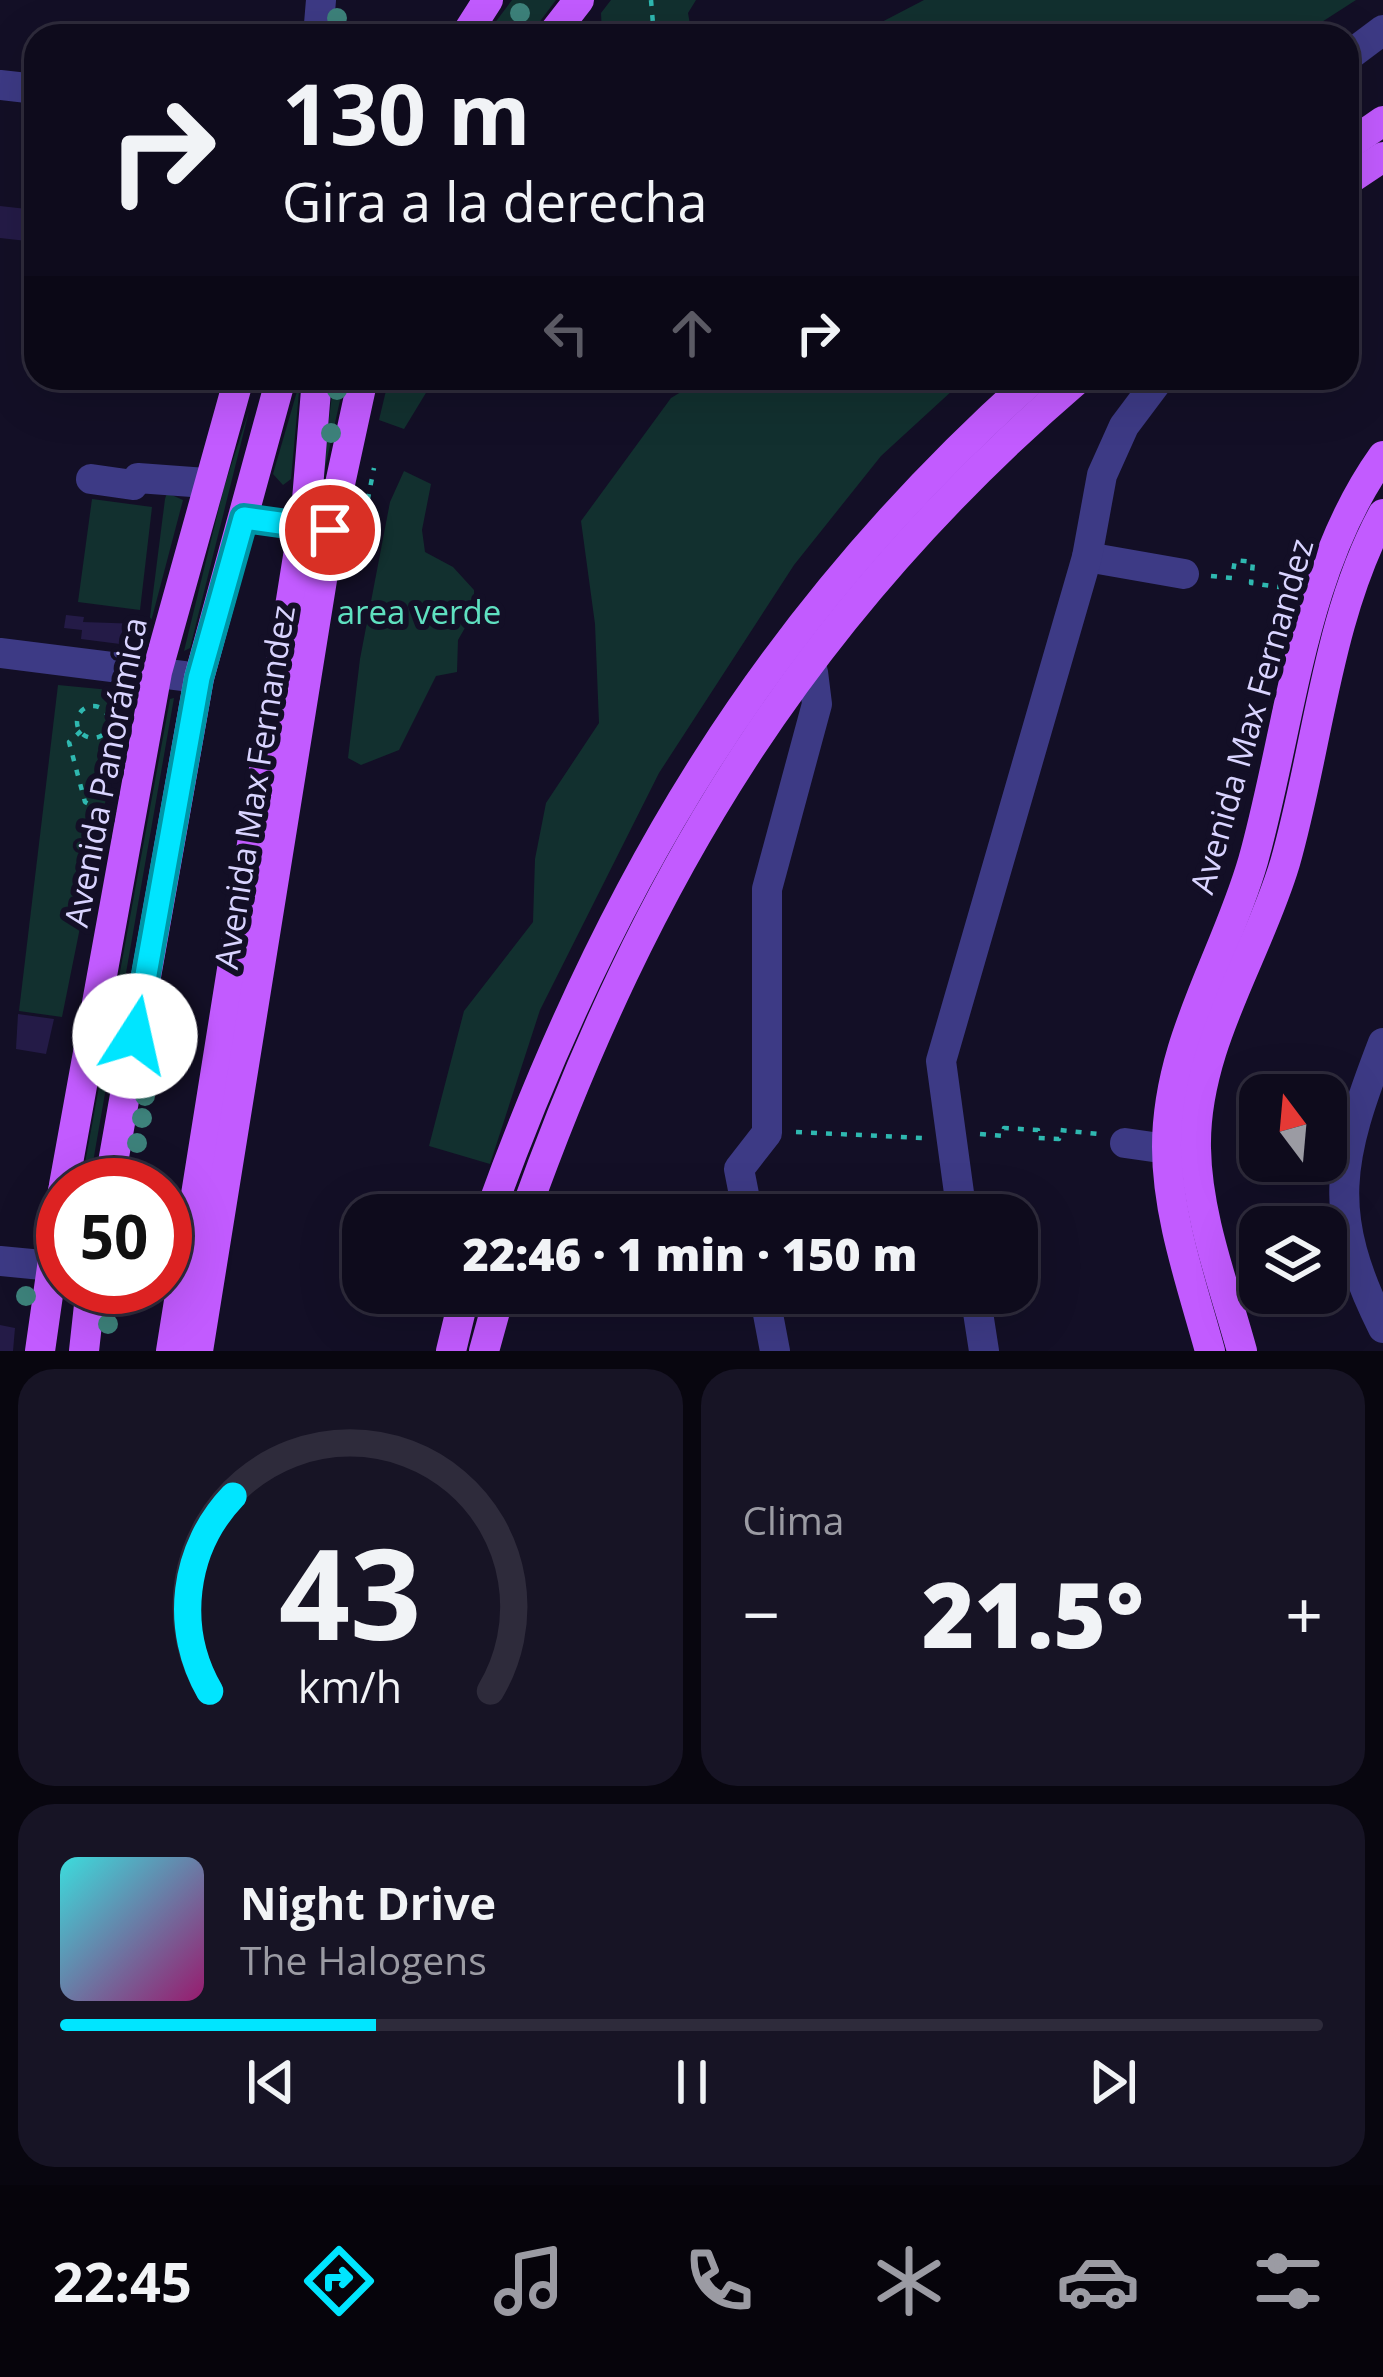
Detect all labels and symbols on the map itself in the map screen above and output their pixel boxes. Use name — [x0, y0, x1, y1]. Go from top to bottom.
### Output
pin — [279, 479, 381, 581]
street label: Avenida Max Fernandez — [1179, 533, 1323, 899]
park label: area verde — [337, 589, 501, 634]
street label: Avenida Max Fernandez — [203, 602, 305, 972]
street label: Avenida Panorámica — [53, 613, 157, 931]
position arrow — [72, 973, 198, 1099]
north arrow — [1239, 1074, 1347, 1182]
speed limit sign: 50 — [36, 1158, 192, 1314]

